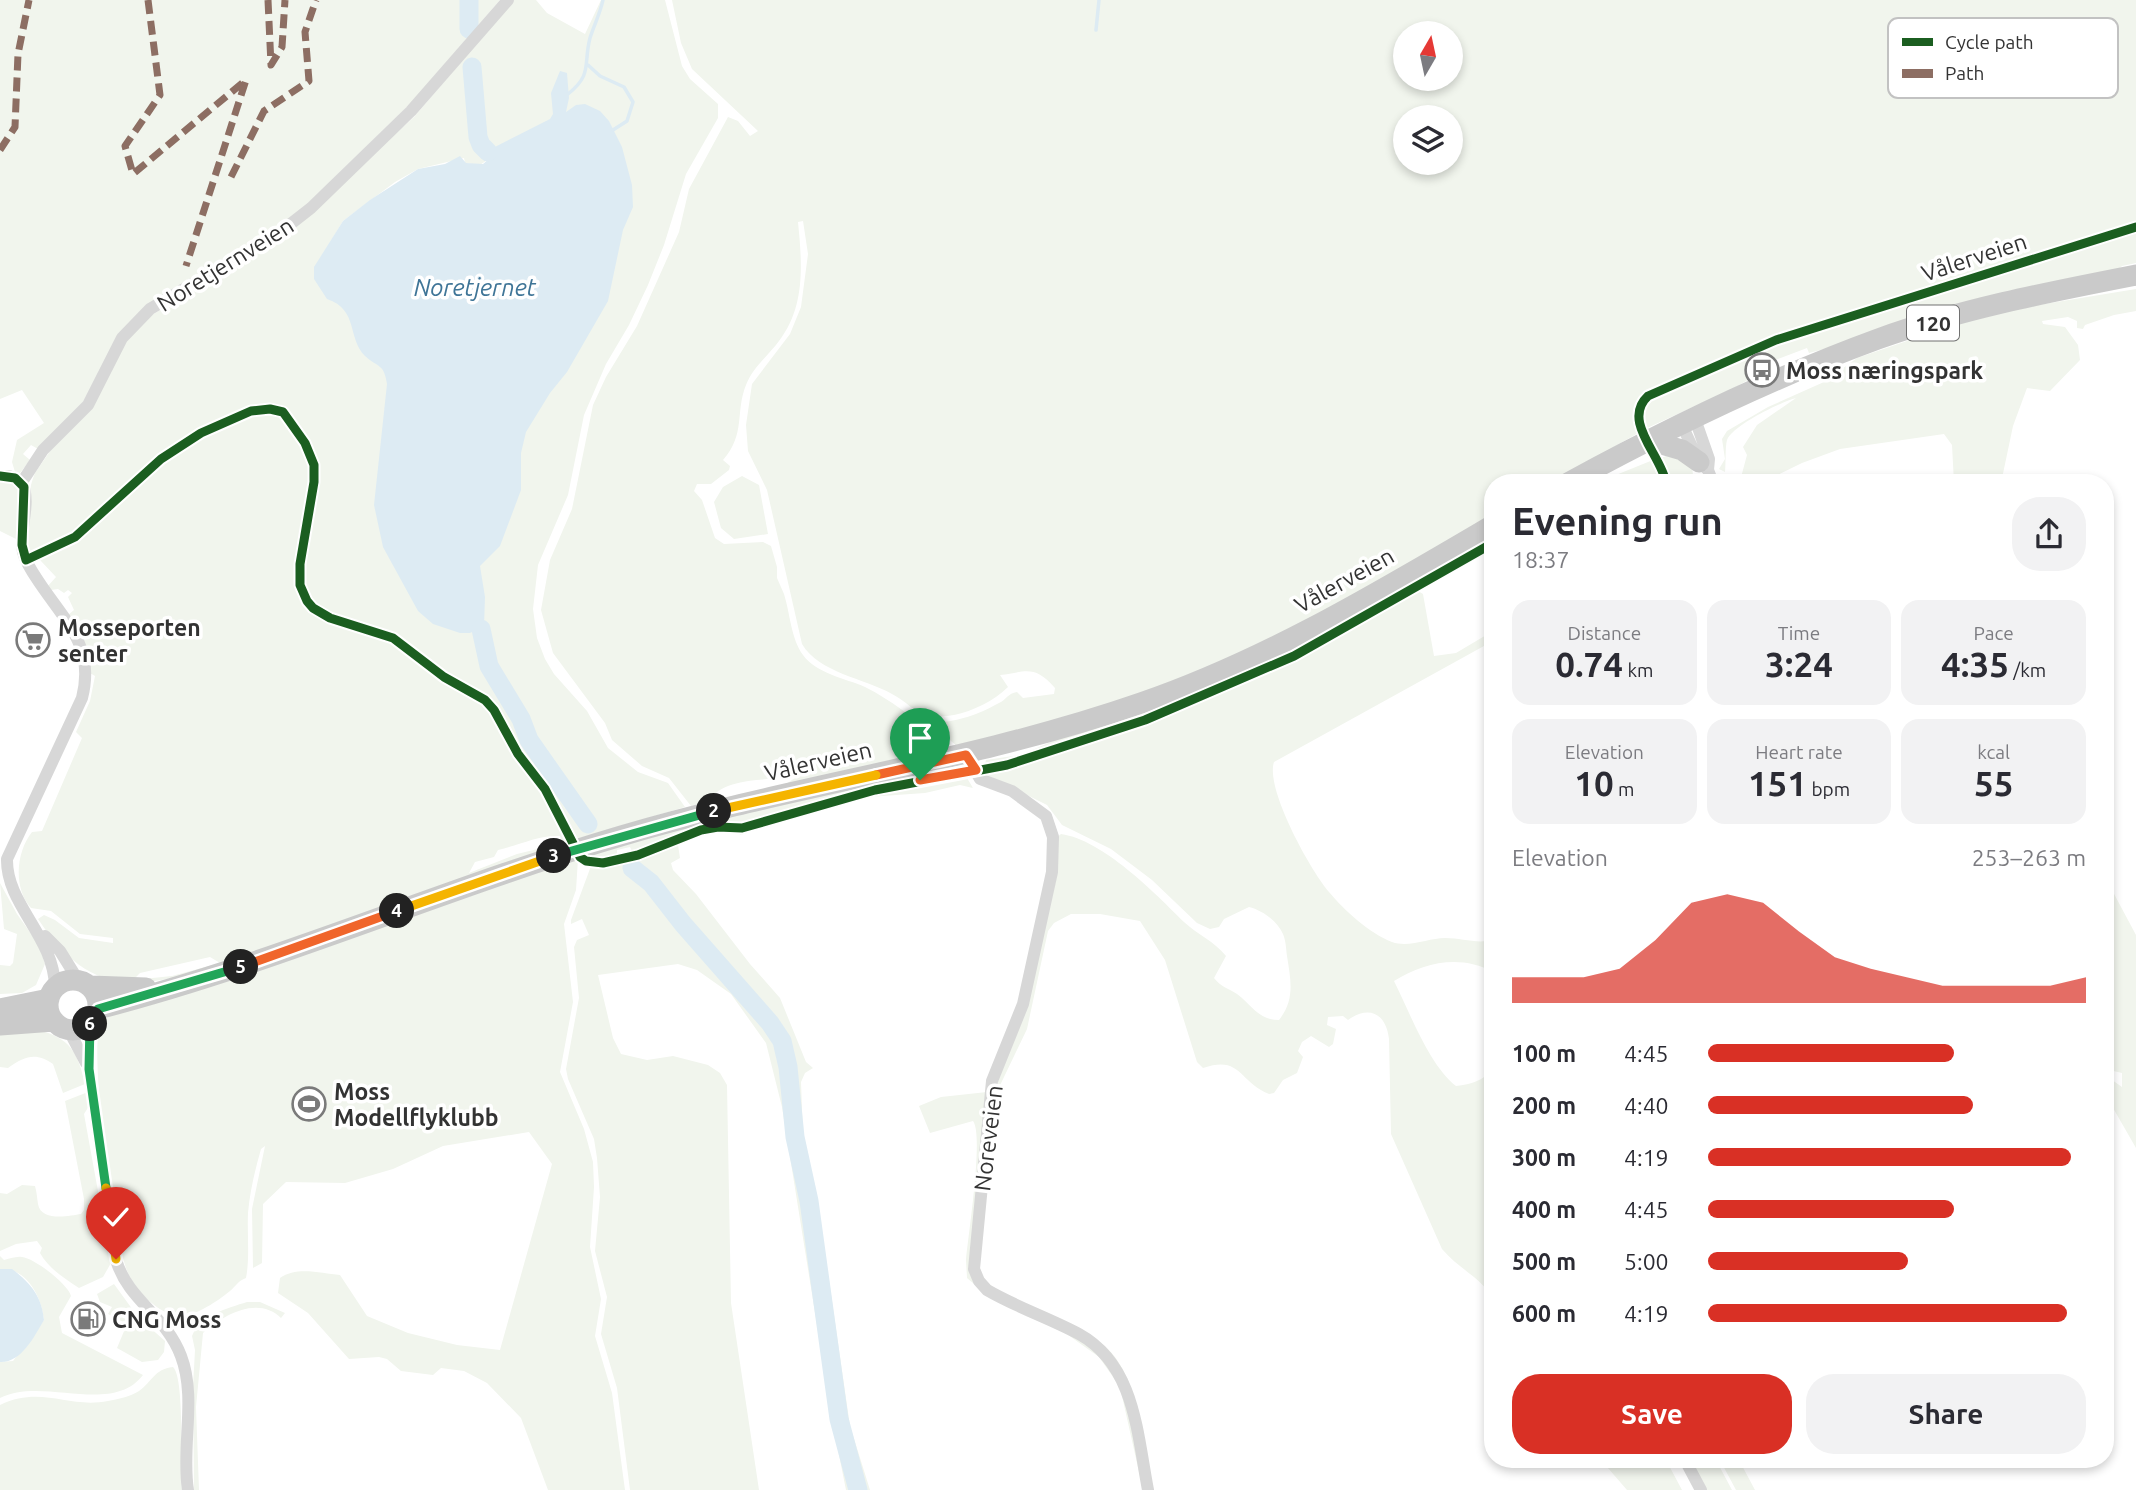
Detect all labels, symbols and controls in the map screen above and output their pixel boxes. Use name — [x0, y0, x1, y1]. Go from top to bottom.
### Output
legend — [1888, 18, 2118, 98]
north arrow — [1393, 21, 1463, 91]
map controls — [1393, 21, 1463, 175]
text: Cycle path — [1945, 31, 2034, 53]
text: Path — [1945, 62, 1984, 84]
button: layers — [1393, 105, 1463, 175]
street label: Noretjernveien — [152, 212, 298, 316]
street label: Vålerveien — [1918, 228, 2030, 286]
water label: Noretjernet — [414, 274, 537, 301]
road number: 120 — [1907, 306, 1959, 340]
bus stop icon: Moss næringspark — [1743, 351, 1781, 389]
place label: Moss næringspark — [1786, 358, 1983, 383]
button: share — [2012, 497, 2086, 571]
text: Evening run — [1512, 500, 1723, 542]
street label: Vålerveien — [1290, 543, 1398, 617]
text: 18:37 — [1512, 547, 1570, 572]
place label: Mosseporten senter — [58, 615, 201, 666]
supermarket icon: Mosseporten senter — [14, 621, 52, 659]
text: Distance — [1568, 622, 1641, 644]
text: Time — [1778, 622, 1820, 644]
text: Pace — [1974, 622, 2014, 644]
text: 0.74 — [1555, 644, 1623, 684]
text: 3:24 — [1765, 644, 1833, 684]
text: 4:35 — [1941, 644, 2009, 684]
text: km — [1623, 659, 1653, 681]
text: /km — [2009, 659, 2046, 681]
pin — [890, 708, 950, 780]
icon: arrive — [901, 719, 939, 757]
street label: Vålerveien — [762, 737, 874, 785]
text: Elevation — [1565, 741, 1644, 763]
text: Heart rate — [1755, 741, 1843, 763]
text: kcal — [1977, 741, 2010, 763]
text: 10 — [1574, 763, 1614, 803]
text: 151 — [1748, 763, 1807, 803]
text: 55 — [1974, 763, 2013, 803]
text: m — [1614, 778, 1634, 800]
text: bpm — [1807, 778, 1850, 800]
pin: 2 — [696, 794, 732, 828]
text: 2 — [708, 799, 719, 821]
pin: 3 — [536, 838, 572, 874]
text: 3 — [548, 844, 559, 866]
text: Elevation — [1512, 845, 1608, 870]
text: 253–263 m — [1972, 845, 2086, 870]
pin: 4 — [380, 894, 414, 928]
text: 4 — [391, 899, 402, 921]
pin: 5 — [224, 950, 258, 984]
text: 5 — [235, 955, 246, 977]
pin: 6 — [72, 1006, 108, 1042]
text: 6 — [84, 1012, 95, 1034]
text: 100 m — [1512, 1041, 1576, 1066]
text: 4:45 — [1624, 1041, 1669, 1066]
place label: Moss Modellflyklubb — [334, 1079, 499, 1130]
street label: Noreveien — [969, 1084, 1007, 1192]
sports icon: Moss Modellflyklubb — [290, 1085, 328, 1123]
text: 200 m — [1512, 1093, 1576, 1118]
text: 4:40 — [1624, 1093, 1669, 1118]
text: 300 m — [1512, 1145, 1576, 1170]
text: 4:19 — [1624, 1145, 1669, 1170]
pin — [86, 1187, 146, 1259]
text: 400 m — [1512, 1197, 1576, 1222]
text: 4:45 — [1624, 1197, 1669, 1222]
icon: check — [97, 1198, 135, 1236]
text: 500 m — [1512, 1249, 1576, 1274]
text: 5:00 — [1624, 1249, 1669, 1274]
fuel station icon: CNG Moss — [69, 1300, 107, 1338]
text: 600 m — [1512, 1301, 1576, 1326]
text: 4:19 — [1624, 1301, 1669, 1326]
place label: CNG Moss — [112, 1307, 221, 1332]
button: Save — [1512, 1374, 1792, 1454]
button: Share — [1806, 1374, 2086, 1454]

